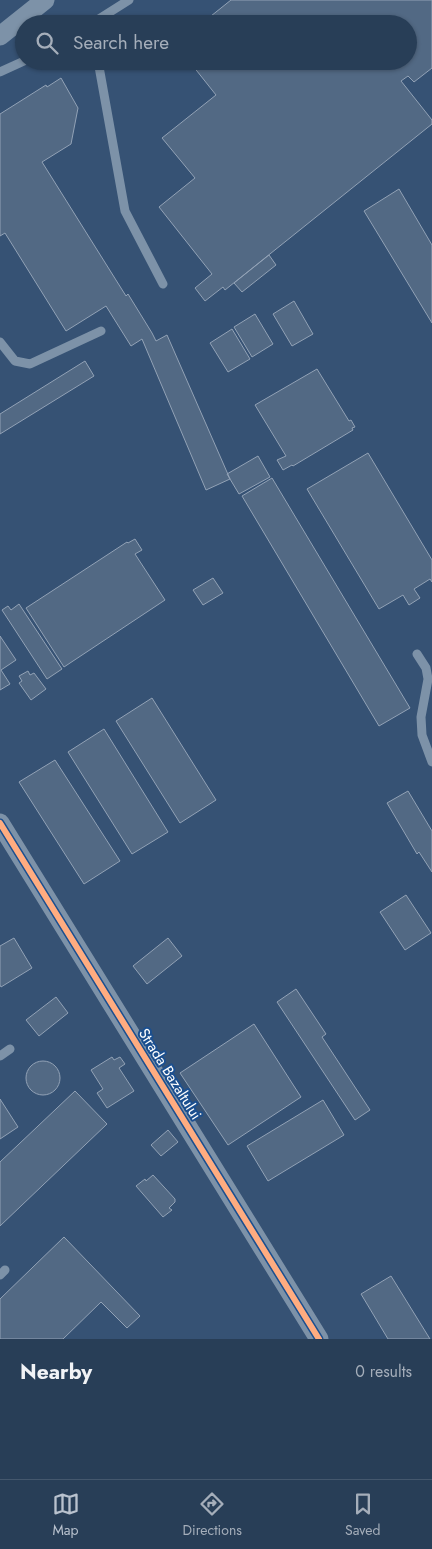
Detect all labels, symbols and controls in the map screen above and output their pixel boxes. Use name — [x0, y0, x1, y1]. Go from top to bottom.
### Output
search box — [15, 15, 417, 70]
icon: search — [33, 29, 61, 57]
text: Search here — [73, 29, 169, 56]
street label: Strada Bazaltului — [133, 1024, 207, 1124]
text: Nearby — [20, 1357, 92, 1387]
text: 0 results — [355, 1360, 412, 1383]
tab: Map — [52, 1490, 80, 1540]
tab: Directions — [183, 1490, 242, 1540]
tab: Saved — [345, 1490, 380, 1540]

